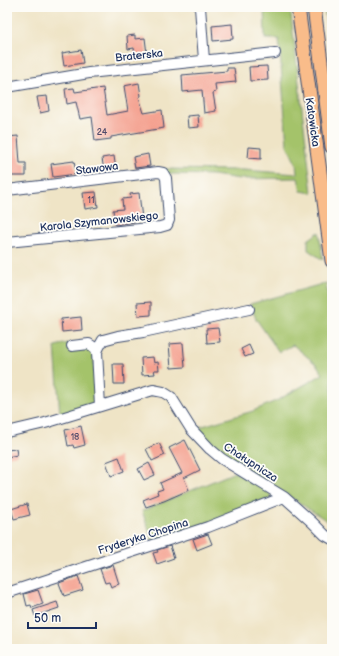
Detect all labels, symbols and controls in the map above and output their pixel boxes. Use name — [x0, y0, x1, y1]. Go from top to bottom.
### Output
street label: Braterska — [115, 47, 164, 64]
street label: Katowicka — [303, 97, 322, 148]
house number: 24 — [97, 127, 108, 138]
street label: Stawowa — [75, 159, 119, 178]
house number: 11 — [88, 195, 94, 206]
street label: Karola Szymanowskiego — [39, 209, 159, 234]
house number: 18 — [71, 432, 79, 443]
street label: Chałupnicza — [221, 440, 280, 485]
street label: Fryderyka Chopina — [96, 516, 190, 557]
scale bar — [28, 604, 96, 630]
text: 50 m — [34, 611, 61, 626]

